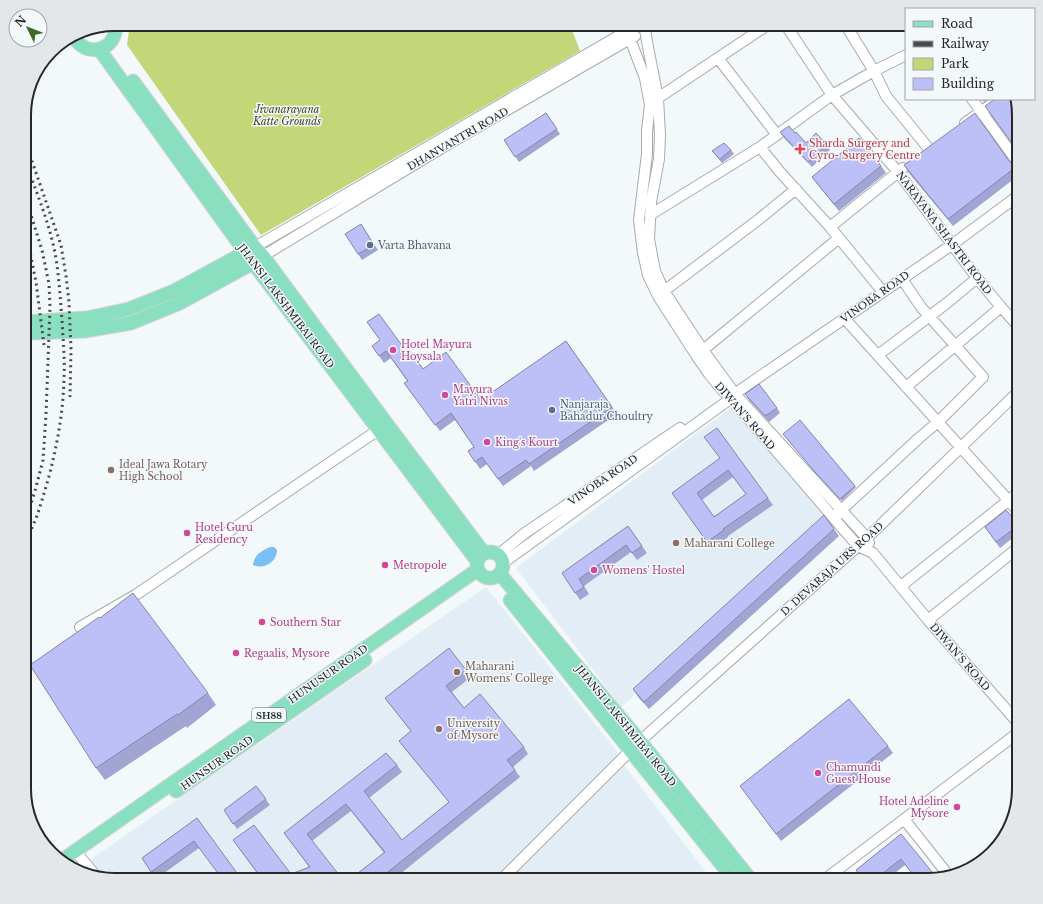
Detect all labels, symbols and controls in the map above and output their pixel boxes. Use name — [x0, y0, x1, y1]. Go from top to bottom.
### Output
north arrow — [8, 8, 48, 48]
legend — [905, 8, 1035, 100]
text: N — [12, 12, 30, 30]
text: Road — [941, 16, 973, 31]
text: Railway — [941, 36, 990, 51]
text: Park — [941, 56, 969, 71]
text: Building — [941, 76, 995, 91]
park label: Jivanarayana Katte Grounds — [252, 103, 321, 128]
street label: DHANVANTRI ROAD — [405, 105, 511, 173]
place label: Sharda Surgery and Cyro- Surgery Centre — [809, 137, 921, 162]
marker: Sharda Surgery and Cyro- Surgery Centre — [794, 143, 806, 155]
street label: NARAYANA SHASTRI ROAD — [893, 169, 995, 297]
place label: Varta Bhavana — [377, 239, 452, 252]
street label: JHANSI LAKSHMIBAI ROAD — [234, 240, 337, 371]
marker: Varta Bhavana — [365, 240, 375, 250]
street label: VINOBA ROAD — [837, 268, 912, 326]
place label: Hotel Mayura Hoysala — [401, 338, 472, 363]
marker: Hotel Mayura Hoysala — [388, 345, 398, 355]
street label: DIWAN'S ROAD — [712, 379, 778, 453]
place label: Mayura Yatri Nivas — [452, 383, 509, 408]
marker: Mayura Yatri Nivas — [440, 390, 450, 400]
place label: Nanjaraja Bahadur Choultry — [560, 398, 653, 423]
marker: Nanjaraja Bahadur Choultry — [547, 405, 557, 415]
place label: King's Kourt — [495, 436, 558, 449]
marker: King's Kourt — [482, 437, 492, 447]
street label: VINOBA ROAD — [565, 452, 640, 509]
place label: Ideal Jawa Rotary High School — [119, 458, 208, 483]
marker: Ideal Jawa Rotary High School — [106, 465, 116, 475]
street label: D. DEVARAJA URS ROAD — [778, 519, 886, 619]
place label: Hotel Guru Residency — [195, 521, 253, 546]
marker: Hotel Guru Residency — [182, 528, 192, 538]
place label: Maharani College — [684, 537, 775, 550]
marker: Maharani College — [671, 538, 681, 548]
place label: Metropole — [393, 559, 447, 572]
marker: Metropole — [380, 560, 390, 570]
place label: Womens' Hostel — [601, 564, 685, 577]
marker: Womens' Hostel — [589, 565, 599, 575]
place label: Southern Star — [270, 616, 341, 629]
marker: Southern Star — [257, 617, 267, 627]
street label: DIWAN'S ROAD — [927, 620, 993, 694]
street label: HUNUSUR ROAD — [286, 642, 370, 706]
place label: Regaalis, Mysore — [244, 647, 330, 660]
marker: Regaalis, Mysore — [231, 648, 241, 658]
place label: Maharani Womens' College — [464, 660, 554, 685]
street label: JHANSI LAKSHMIBAI ROAD — [572, 661, 679, 789]
marker: Maharani Womens' College — [452, 667, 462, 677]
road number: SH88 — [252, 708, 286, 722]
place label: University of Mysore — [447, 717, 501, 742]
marker: University of Mysore — [434, 724, 444, 734]
street label: HUNSUR ROAD — [178, 733, 256, 793]
place label: Chamundi Guest House — [826, 761, 891, 786]
marker: Chamundi Guest House — [813, 768, 823, 778]
place label: Hotel Adeline Mysore — [879, 795, 949, 820]
marker: Hotel Adeline Mysore — [952, 802, 962, 812]

